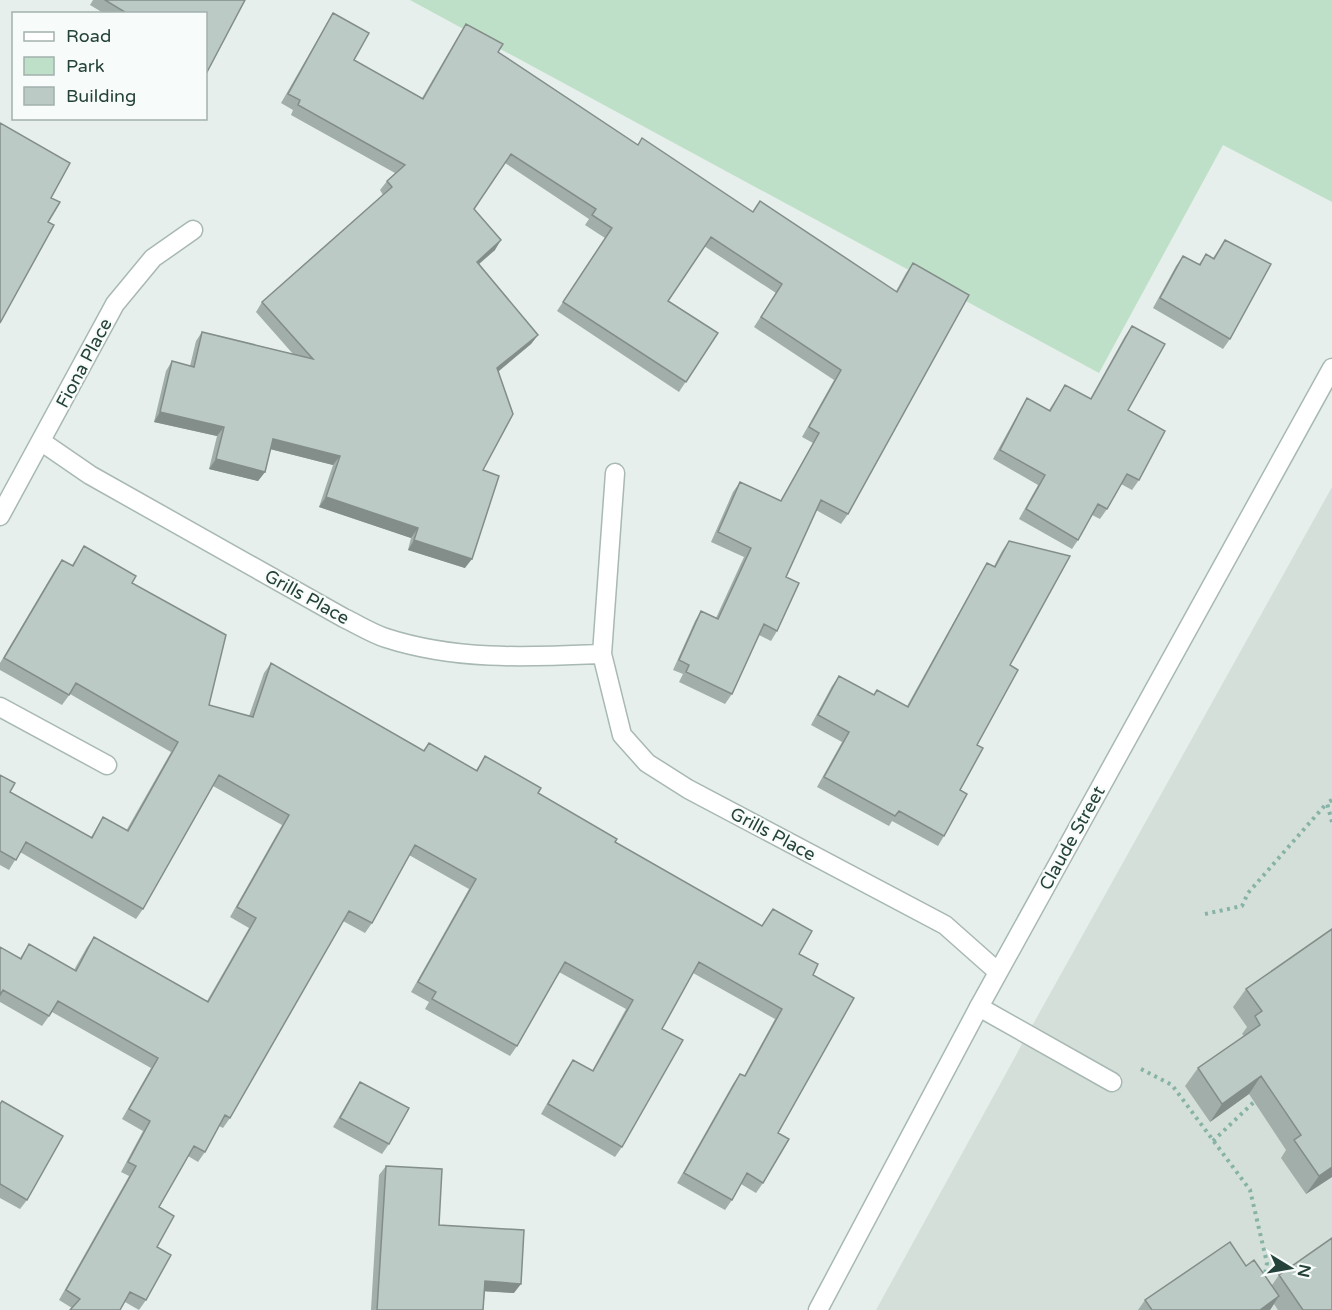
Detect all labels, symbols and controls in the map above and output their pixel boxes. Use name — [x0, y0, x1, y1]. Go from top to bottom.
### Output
legend — [12, 12, 207, 120]
text: Road — [66, 25, 111, 47]
text: Park — [66, 55, 105, 77]
text: Building — [66, 85, 136, 107]
street label: Fiona Place — [51, 314, 117, 412]
street label: Grills Place — [261, 565, 353, 629]
street label: Claude Street — [1034, 782, 1110, 894]
street label: Grills Place — [727, 802, 819, 866]
north arrow — [1260, 1238, 1320, 1298]
text: N — [1293, 1262, 1315, 1279]

